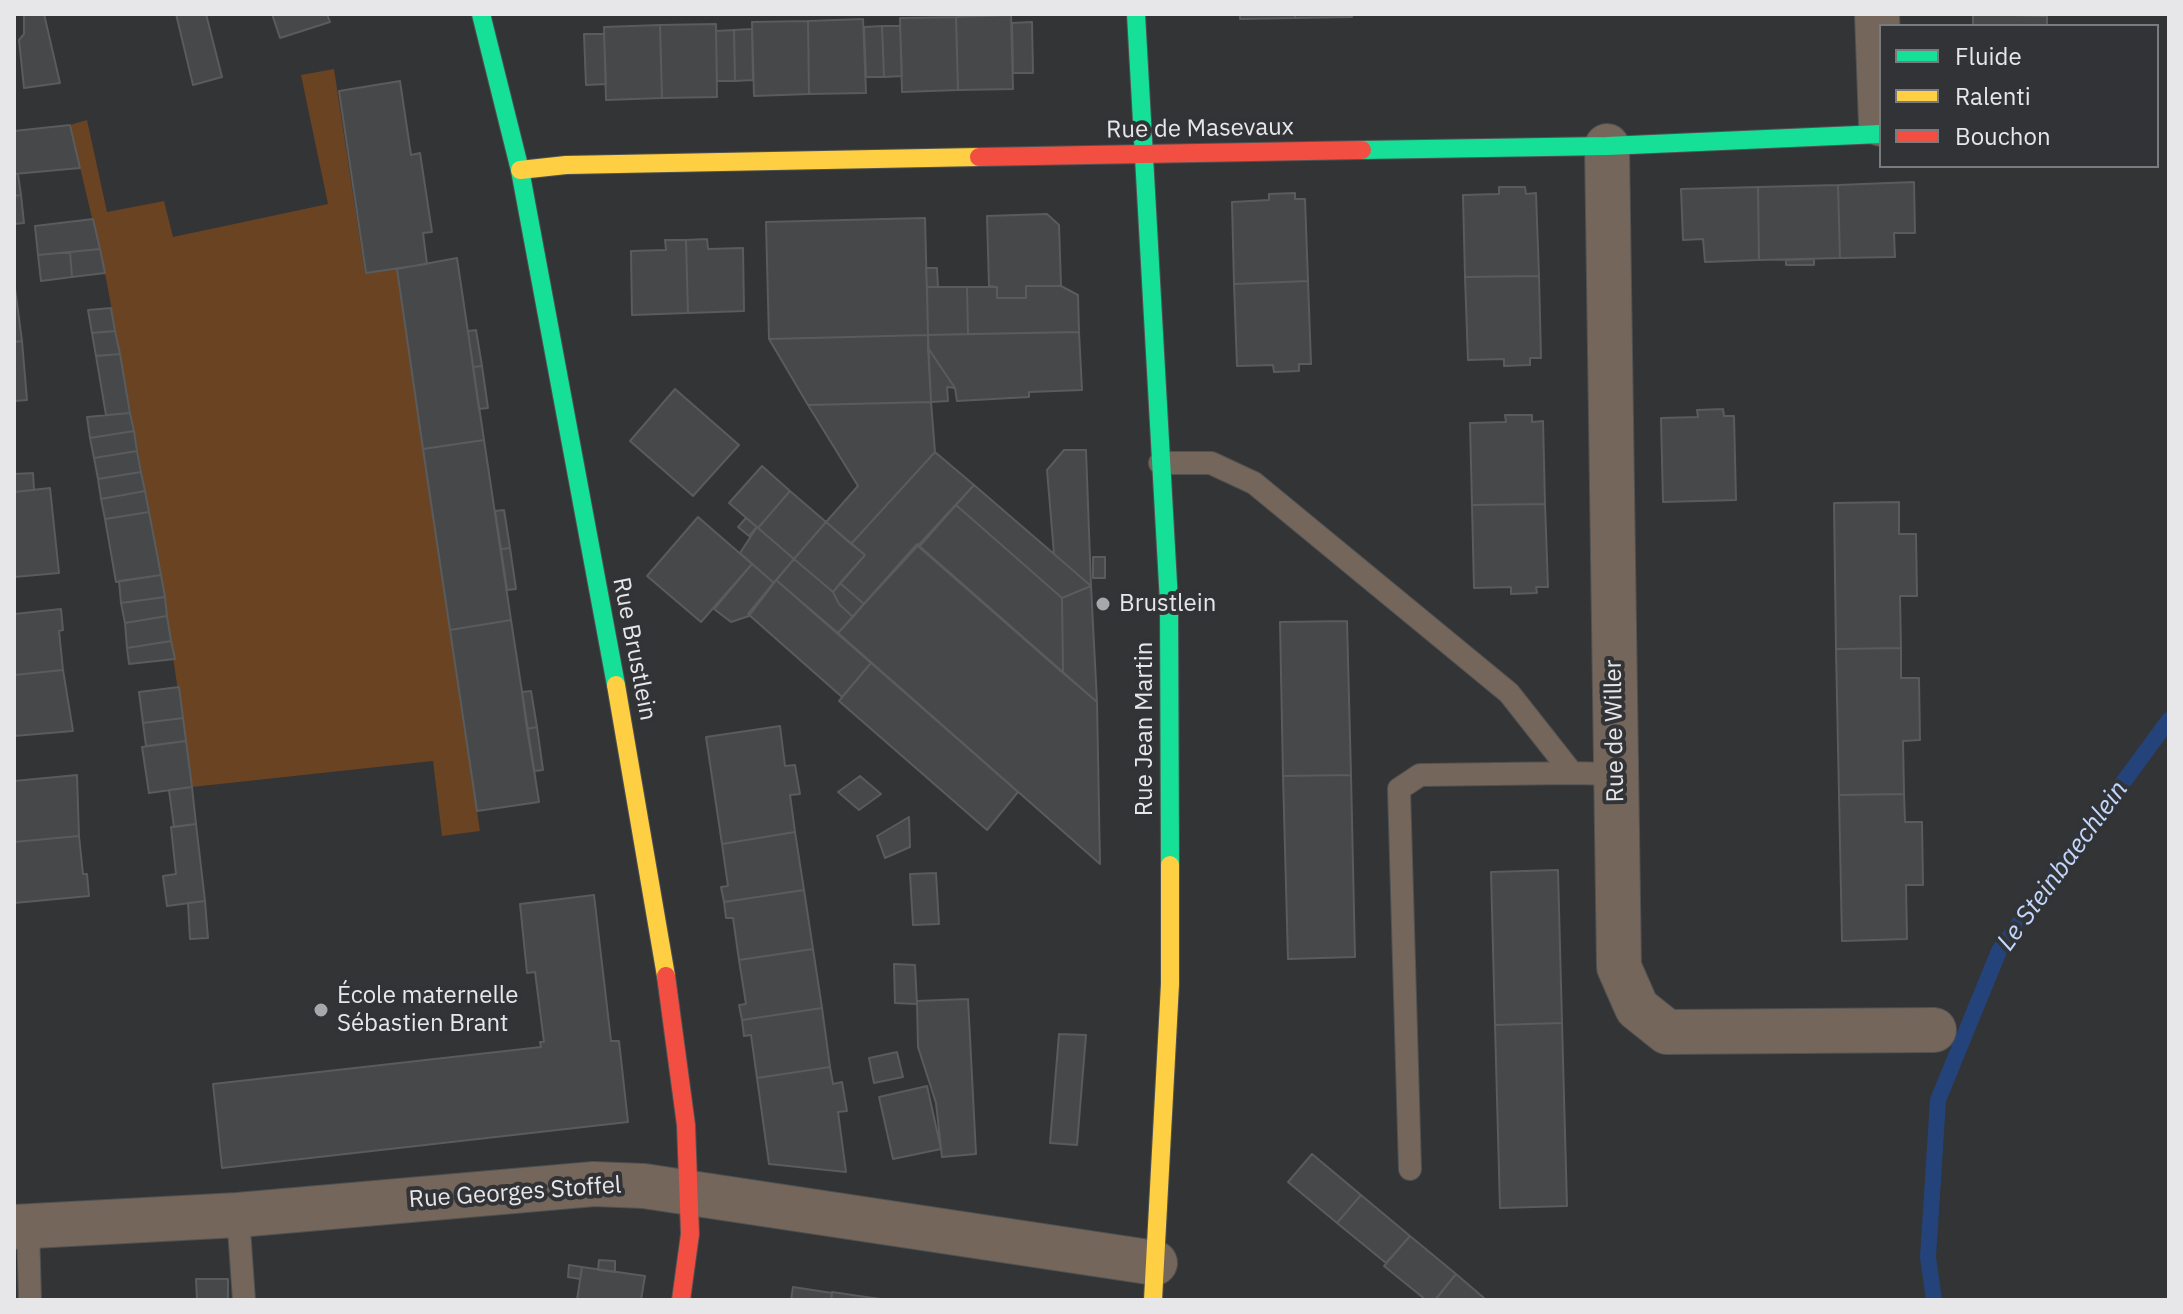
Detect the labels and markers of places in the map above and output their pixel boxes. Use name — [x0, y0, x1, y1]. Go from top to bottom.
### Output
place label: Brustlein — [1119, 590, 1216, 618]
marker: Brustlein — [1094, 595, 1112, 613]
place label: École maternelle Sébastien Brant — [337, 982, 518, 1038]
marker: École maternelle Sébastien Brant — [312, 1001, 330, 1019]

